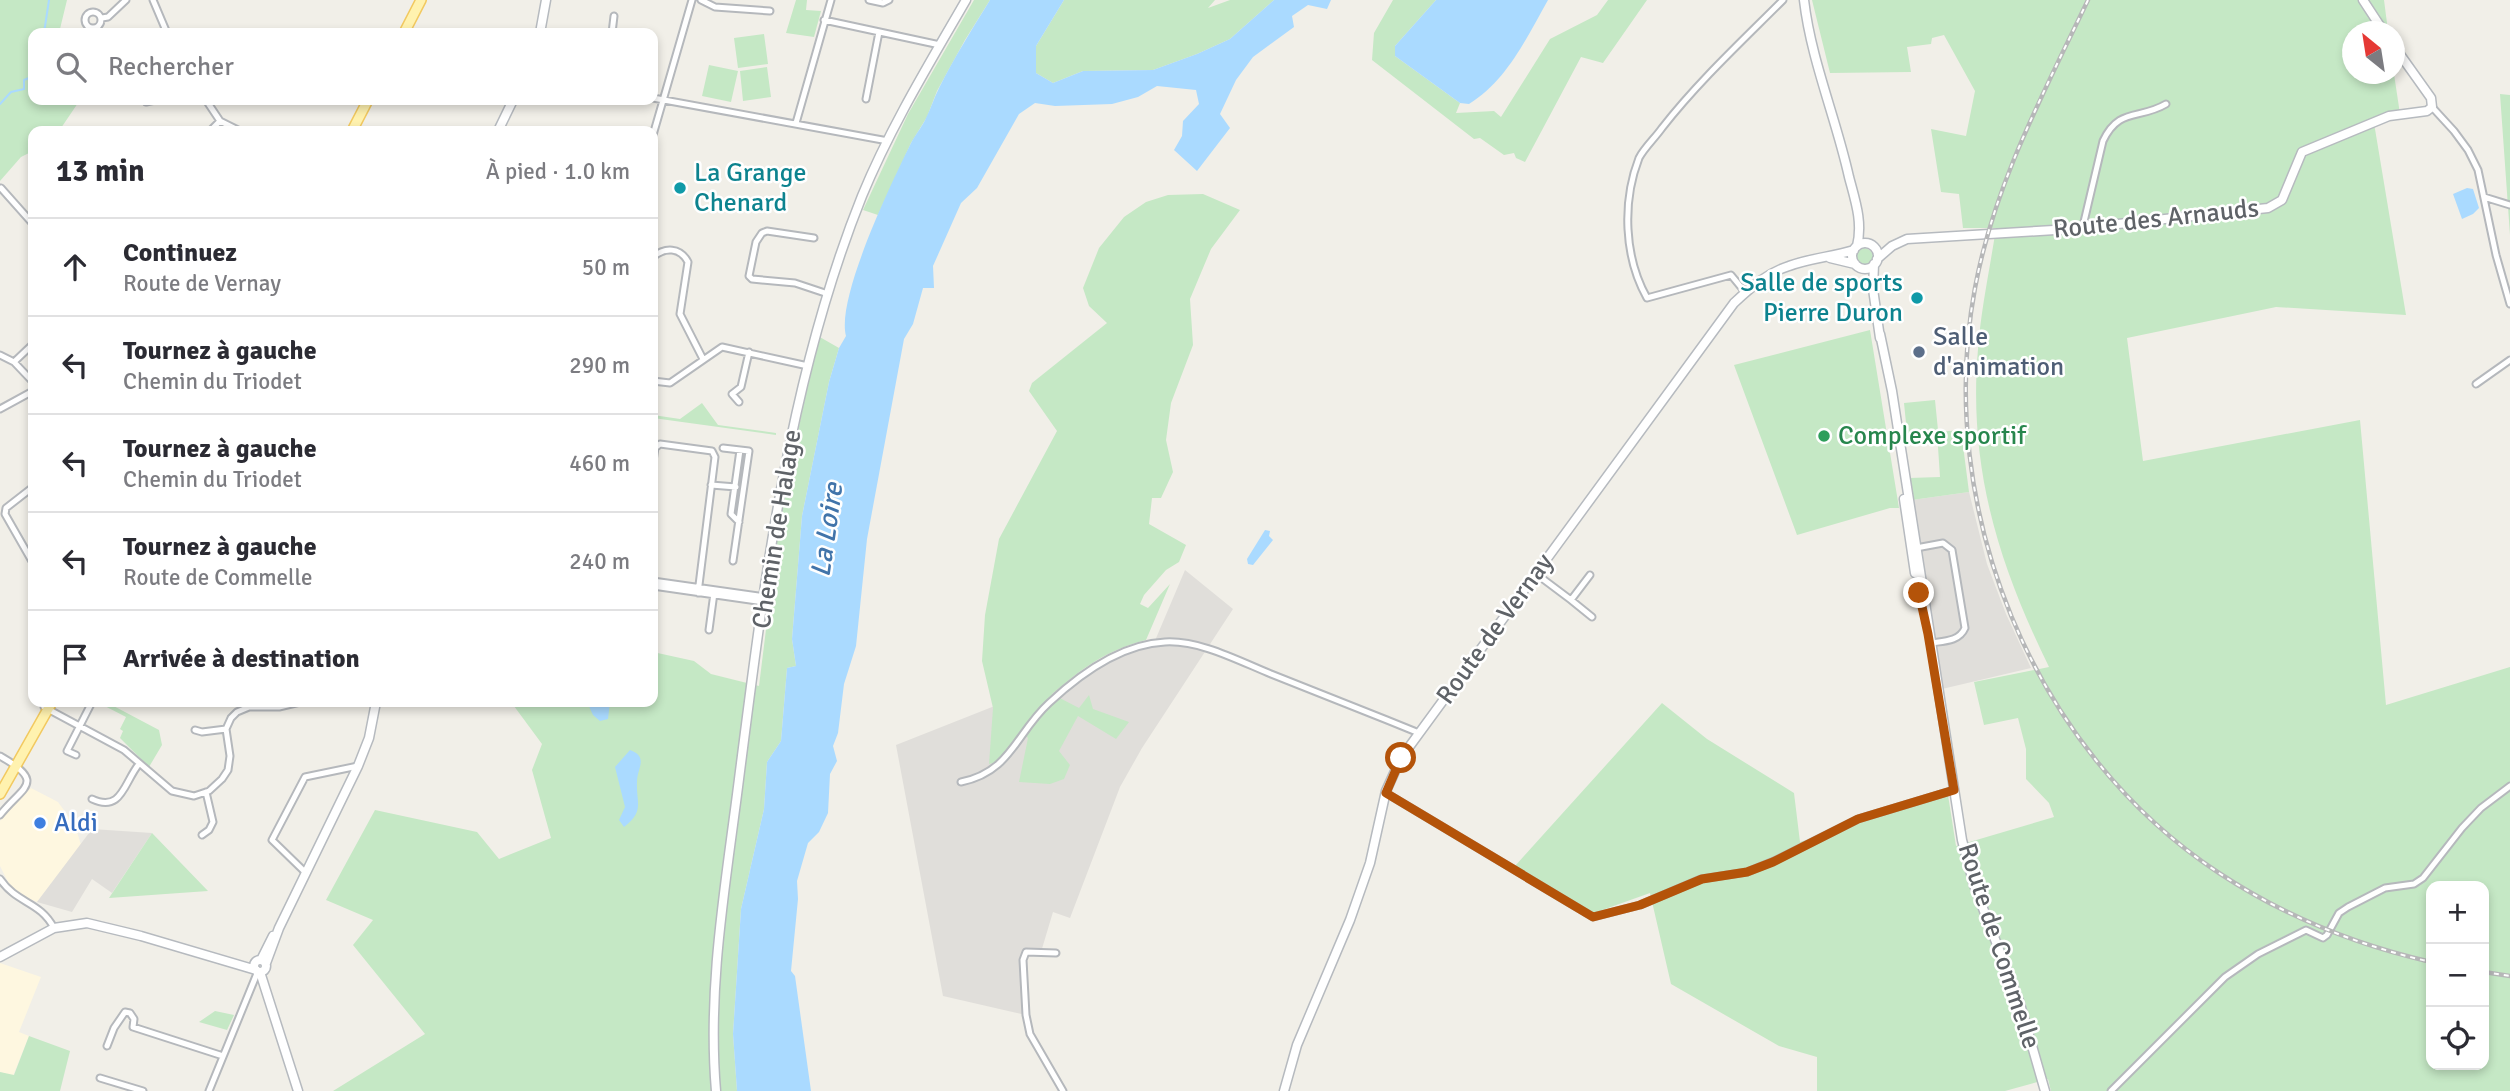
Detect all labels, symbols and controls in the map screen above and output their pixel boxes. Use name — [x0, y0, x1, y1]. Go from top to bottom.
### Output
north arrow — [2342, 21, 2405, 84]
search box — [28, 28, 658, 105]
icon: search — [52, 48, 90, 86]
text: Rechercher — [108, 51, 234, 83]
text: 13 min — [56, 153, 145, 190]
text: À pied · 1.0 km — [486, 157, 630, 186]
place label: La Grange Chenard — [694, 157, 806, 219]
marker: La Grange Chenard — [672, 180, 688, 196]
street label: Route des Arnauds — [2052, 192, 2260, 246]
text: Continuez — [123, 237, 237, 269]
icon: ahead — [56, 248, 94, 286]
text: 50 m — [582, 253, 630, 282]
place label: Salle de sports Pierre Duron — [1740, 267, 1903, 329]
text: Route de Vernay — [123, 269, 281, 298]
marker: Salle de sports Pierre Duron — [1909, 290, 1925, 306]
place label: Salle d'animation — [1933, 321, 2064, 383]
text: Tournez à gauche — [123, 335, 317, 367]
marker: Salle d'animation — [1911, 344, 1927, 360]
icon: left — [56, 346, 94, 384]
text: 290 m — [569, 351, 630, 380]
text: Chemin du Triodet — [123, 367, 302, 396]
place label: Complexe sportif — [1838, 420, 2027, 452]
street label: Chemin de Halage — [745, 427, 809, 631]
marker: Complexe sportif — [1816, 428, 1832, 444]
text: Tournez à gauche — [123, 433, 317, 465]
icon: left — [56, 444, 94, 482]
text: 460 m — [569, 449, 630, 478]
text: Chemin du Triodet — [123, 465, 302, 494]
water label: La Loire — [804, 479, 851, 579]
text: Tournez à gauche — [123, 531, 317, 563]
icon: left — [56, 542, 94, 580]
text: 240 m — [569, 547, 630, 576]
street label: Route de Vernay — [1430, 547, 1560, 711]
text: Route de Commelle — [123, 563, 313, 592]
route end — [1903, 577, 1934, 608]
icon: arrive — [56, 640, 94, 678]
text: Arrivée à destination — [123, 643, 360, 675]
route start — [1385, 742, 1416, 773]
place label: Aldi — [54, 807, 98, 839]
marker: Aldi — [32, 815, 48, 831]
street label: Route de Commelle — [1951, 839, 2047, 1053]
map controls — [2426, 881, 2489, 1070]
button: + — [2426, 881, 2489, 944]
button: − — [2426, 944, 2489, 1007]
button: locate — [2426, 1007, 2489, 1070]

